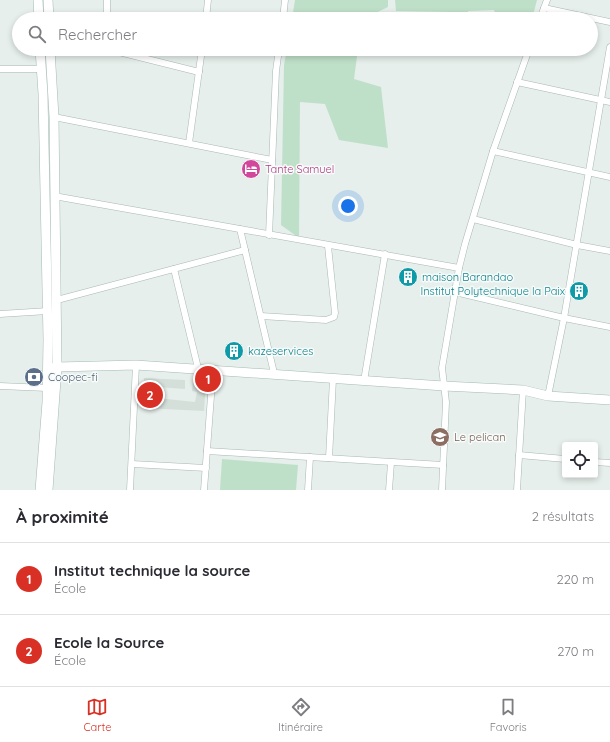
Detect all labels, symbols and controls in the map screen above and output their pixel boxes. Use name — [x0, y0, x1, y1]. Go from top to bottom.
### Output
search box — [12, 12, 598, 56]
icon: search — [26, 23, 48, 45]
text: Rechercher — [58, 25, 137, 44]
hotel icon: Tante Samuel — [240, 158, 262, 180]
place label: Tante Samuel — [265, 162, 334, 176]
your location — [338, 196, 358, 216]
building icon: maison Barandao — [397, 266, 419, 288]
place label: maison Barandao — [422, 270, 514, 284]
building icon: Institut Polytechnique la Paix — [568, 280, 590, 302]
place label: Institut Polytechnique la Paix — [420, 284, 565, 298]
building icon: kazeservices — [223, 340, 245, 362]
place label: kazeservices — [248, 344, 313, 358]
pin: 1 — [195, 364, 221, 394]
bank icon: Coopec-fi — [23, 366, 45, 388]
place label: Coopec-fi — [48, 370, 98, 384]
pin: 2 — [137, 380, 163, 410]
school or university icon: Le pelican — [429, 426, 451, 448]
place label: Le pelican — [454, 430, 506, 444]
map controls — [562, 442, 598, 478]
button: locate — [562, 442, 598, 478]
text: À proximité — [16, 506, 109, 527]
text: 2 résultats — [532, 508, 594, 524]
text: Institut technique la source — [54, 561, 250, 580]
text: 1 — [26, 571, 32, 587]
text: 220 m — [556, 571, 594, 587]
text: École — [54, 580, 86, 596]
text: Ecole la Source — [54, 633, 164, 652]
text: 2 — [25, 643, 33, 659]
text: 270 m — [557, 643, 594, 659]
text: École — [54, 652, 86, 668]
tab: Carte — [83, 696, 111, 734]
tab: Itinéraire — [278, 696, 323, 734]
tab: Favoris — [490, 696, 527, 734]

